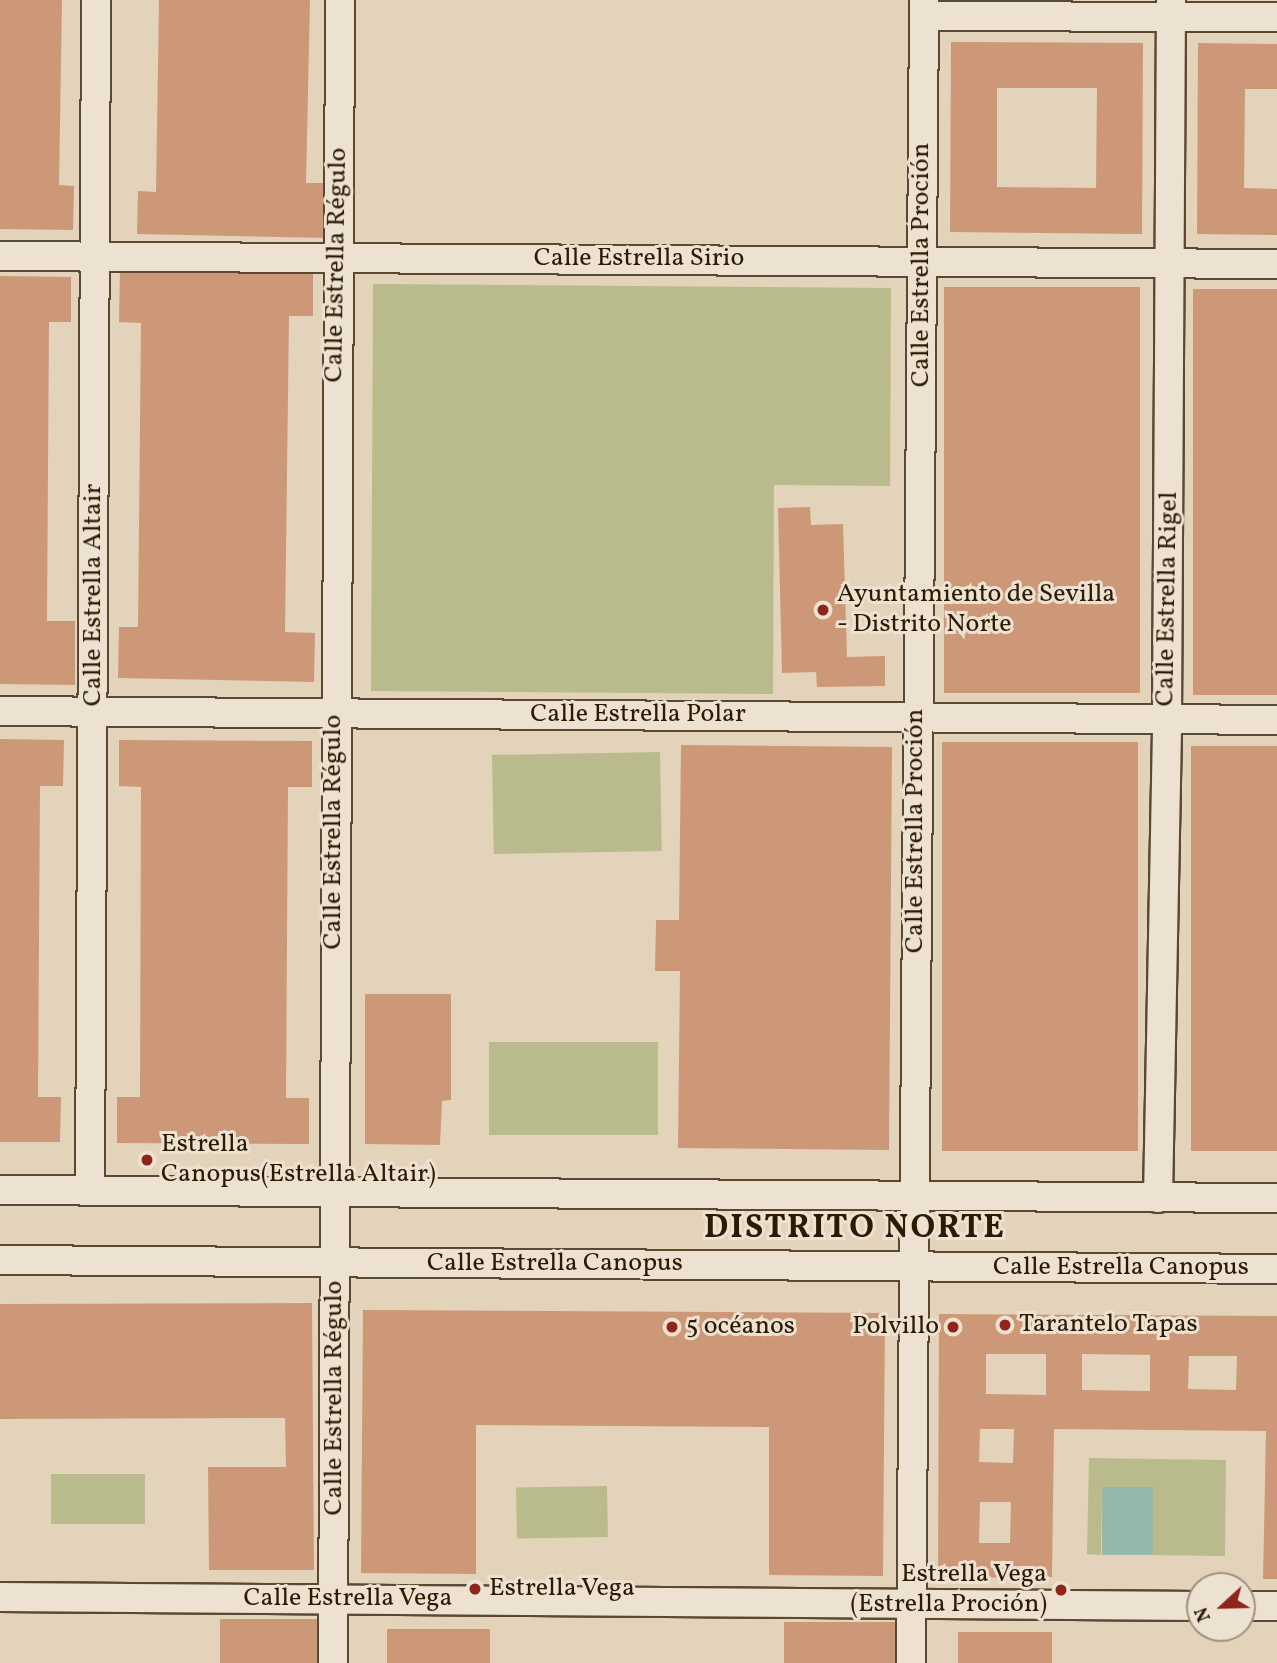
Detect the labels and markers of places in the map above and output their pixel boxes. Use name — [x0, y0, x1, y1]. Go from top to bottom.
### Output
place label: Ayuntamiento de Sevilla - Distrito Norte — [837, 579, 1115, 640]
marker: Ayuntamiento de Sevilla - Distrito Norte — [815, 602, 831, 618]
place label: Estrella Canopus(Estrella Altair) — [161, 1129, 436, 1190]
marker: Estrella Canopus(Estrella Altair) — [139, 1152, 155, 1168]
place label: Tarantelo Tapas — [1019, 1309, 1199, 1341]
place label: 5 océanos — [686, 1311, 795, 1343]
place label: Polvillo — [852, 1311, 939, 1343]
marker: Tarantelo Tapas — [997, 1317, 1013, 1333]
marker: 5 océanos — [664, 1319, 680, 1335]
marker: Polvillo — [945, 1319, 961, 1335]
place label: Estrella Vega (Estrella Proción) — [850, 1559, 1047, 1620]
place label: Estrella Vega — [489, 1573, 636, 1605]
marker: Estrella Vega — [467, 1581, 483, 1597]
marker: Estrella Vega (Estrella Proción) — [1053, 1582, 1069, 1598]

